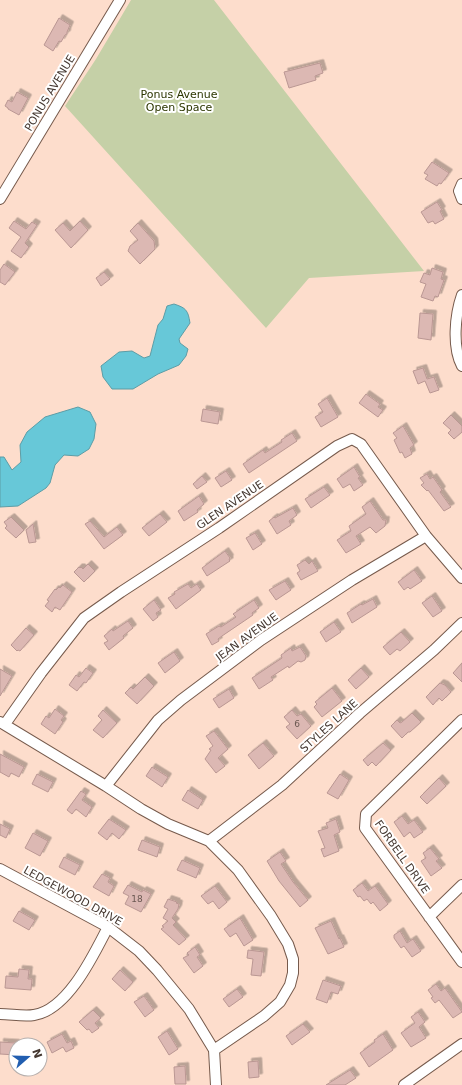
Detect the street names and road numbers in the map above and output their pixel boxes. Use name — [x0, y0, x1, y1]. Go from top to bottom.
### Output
street label: PONUS AVENUE — [22, 53, 78, 133]
street label: GLEN AVENUE — [194, 478, 266, 532]
street label: JEAN AVENUE — [212, 610, 281, 665]
street label: STYLES LANE — [297, 697, 361, 755]
street label: FORBELL DRIVE — [372, 818, 432, 896]
street label: LEDGEWOOD DRIVE — [21, 863, 125, 929]

